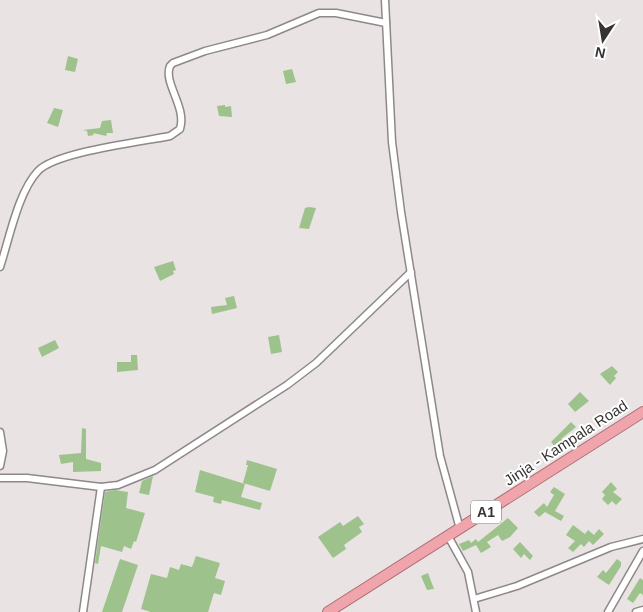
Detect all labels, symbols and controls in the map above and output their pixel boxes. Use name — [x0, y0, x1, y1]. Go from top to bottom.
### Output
north arrow — [578, 15, 628, 65]
text: N — [594, 44, 607, 62]
street label: Jinja - Kampala Road — [501, 396, 630, 489]
road number: A1 — [471, 501, 501, 524]

